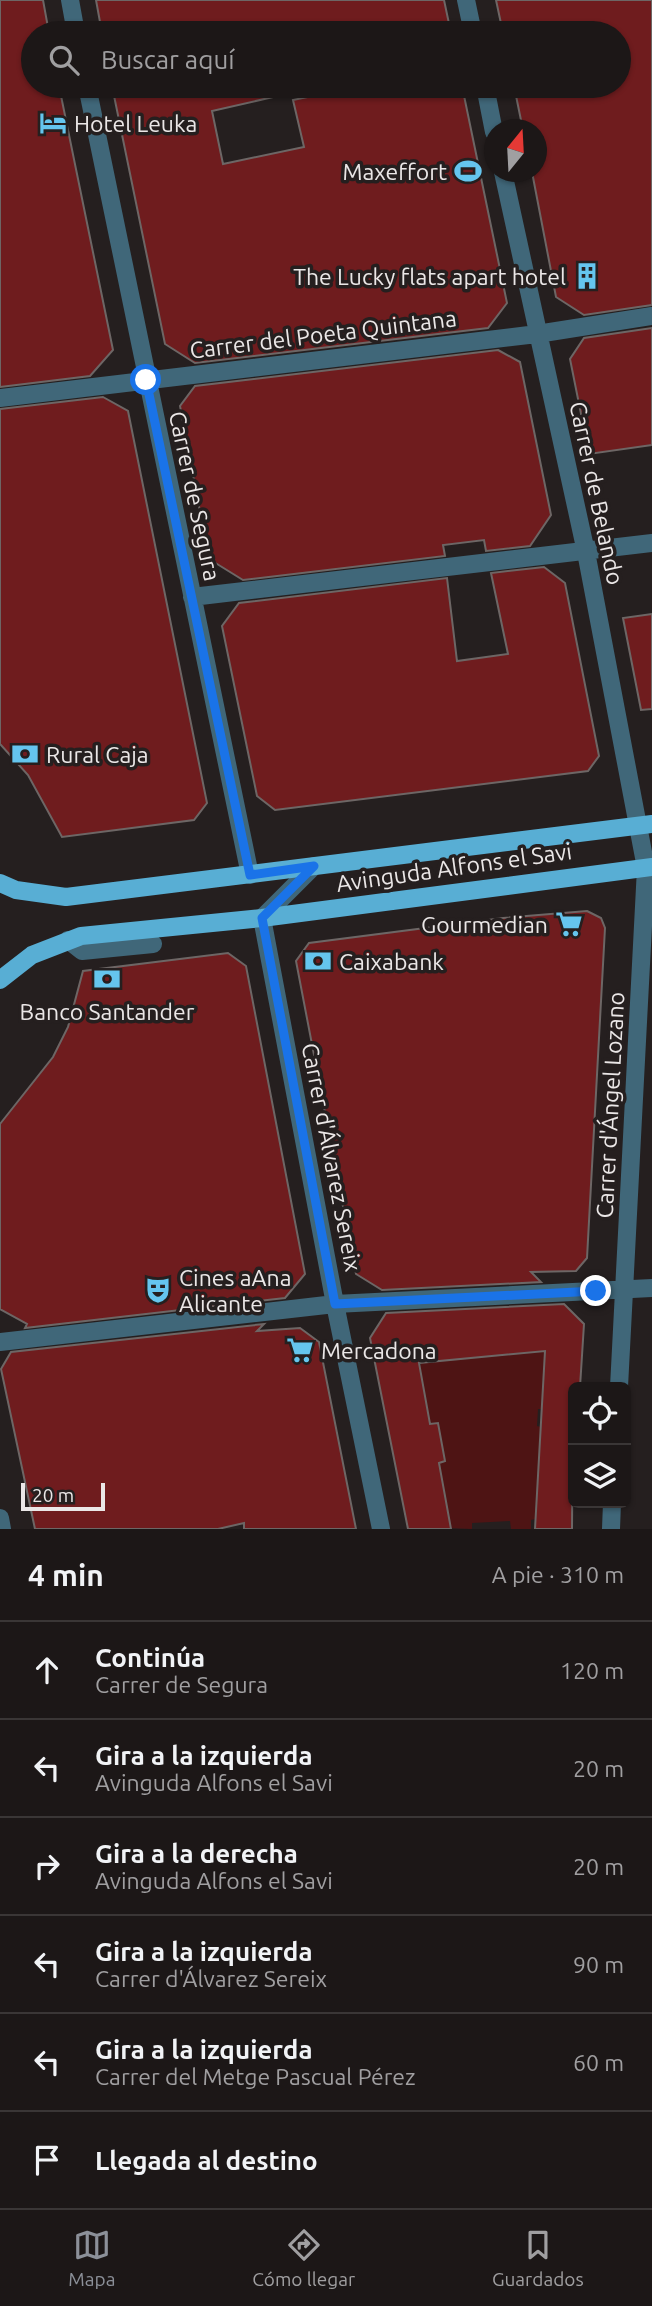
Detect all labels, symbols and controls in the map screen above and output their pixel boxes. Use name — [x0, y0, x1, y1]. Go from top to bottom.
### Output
search box — [21, 21, 631, 98]
icon: search — [45, 41, 83, 79]
text: Buscar aquí — [101, 45, 235, 74]
hotel icon: Hotel Leuka — [38, 108, 68, 138]
place label: Hotel Leuka — [74, 111, 197, 136]
north arrow — [484, 119, 547, 182]
sports icon: Maxeffort — [453, 156, 483, 186]
place label: Maxeffort — [342, 159, 447, 184]
building icon: The Lucky flats apart hotel — [572, 261, 602, 291]
place label: The Lucky flats apart hotel — [293, 264, 566, 289]
street label: Carrer del Poeta Quintana — [188, 305, 458, 363]
route start — [130, 364, 161, 395]
street label: Carrer de Belando — [565, 399, 629, 587]
street label: Carrer de Segura — [165, 409, 225, 583]
bank icon: Rural Caja — [10, 739, 40, 769]
place label: Rural Caja — [46, 742, 149, 767]
street label: Avinguda Alfons el Savi — [335, 838, 573, 896]
supermarket icon: Gourmedian — [554, 909, 584, 939]
place label: Gourmedian — [421, 912, 548, 937]
bank icon: Caixabank — [303, 946, 333, 976]
place label: Caixabank — [339, 949, 444, 974]
bank icon: Banco Santander — [92, 964, 122, 994]
street label: Carrer d'Ángel Lozano — [591, 991, 628, 1219]
place label: Banco Santander — [20, 999, 195, 1024]
street label: Carrer d'Álvarez Sereix — [298, 1041, 367, 1274]
place label: Cines aAna Alicante — [179, 1265, 292, 1316]
theatre icon: Cines aAna Alicante — [143, 1275, 173, 1305]
route end — [580, 1275, 611, 1306]
supermarket icon: Mercadona — [285, 1335, 315, 1365]
place label: Mercadona — [321, 1338, 437, 1363]
map controls — [568, 1382, 631, 1508]
button: locate — [568, 1382, 631, 1445]
button: layers — [568, 1445, 631, 1508]
scale bar — [21, 1480, 105, 1512]
text: 20 m — [32, 1484, 74, 1506]
text: 4 min — [28, 1558, 104, 1592]
text: A pie · 310 m — [492, 1562, 624, 1587]
text: Continúa — [95, 1643, 205, 1672]
icon: ahead — [28, 1651, 66, 1689]
text: 120 m — [560, 1658, 624, 1683]
text: Carrer de Segura — [95, 1672, 268, 1697]
text: Gira a la izquierda — [95, 1741, 313, 1770]
icon: left — [28, 1749, 66, 1787]
text: 20 m — [573, 1756, 624, 1781]
text: Avinguda Alfons el Savi — [95, 1770, 333, 1795]
text: Gira a la derecha — [95, 1839, 298, 1868]
icon: right — [28, 1847, 66, 1885]
text: 20 m — [573, 1854, 624, 1879]
text: Avinguda Alfons el Savi — [95, 1868, 333, 1893]
text: Gira a la izquierda — [95, 1937, 313, 1966]
icon: left — [28, 1945, 66, 1983]
text: 90 m — [573, 1952, 624, 1977]
text: Carrer d'Álvarez Sereix — [95, 1966, 327, 1991]
text: Gira a la izquierda — [95, 2035, 313, 2064]
icon: left — [28, 2043, 66, 2081]
text: 60 m — [573, 2050, 624, 2075]
text: Carrer del Metge Pascual Pérez — [95, 2064, 416, 2089]
icon: arrive — [28, 2141, 66, 2179]
text: Llegada al destino — [95, 2146, 318, 2175]
tab: Mapa — [68, 2226, 116, 2290]
tab: Cómo llegar — [252, 2226, 355, 2290]
tab: Guardados — [492, 2226, 584, 2290]

